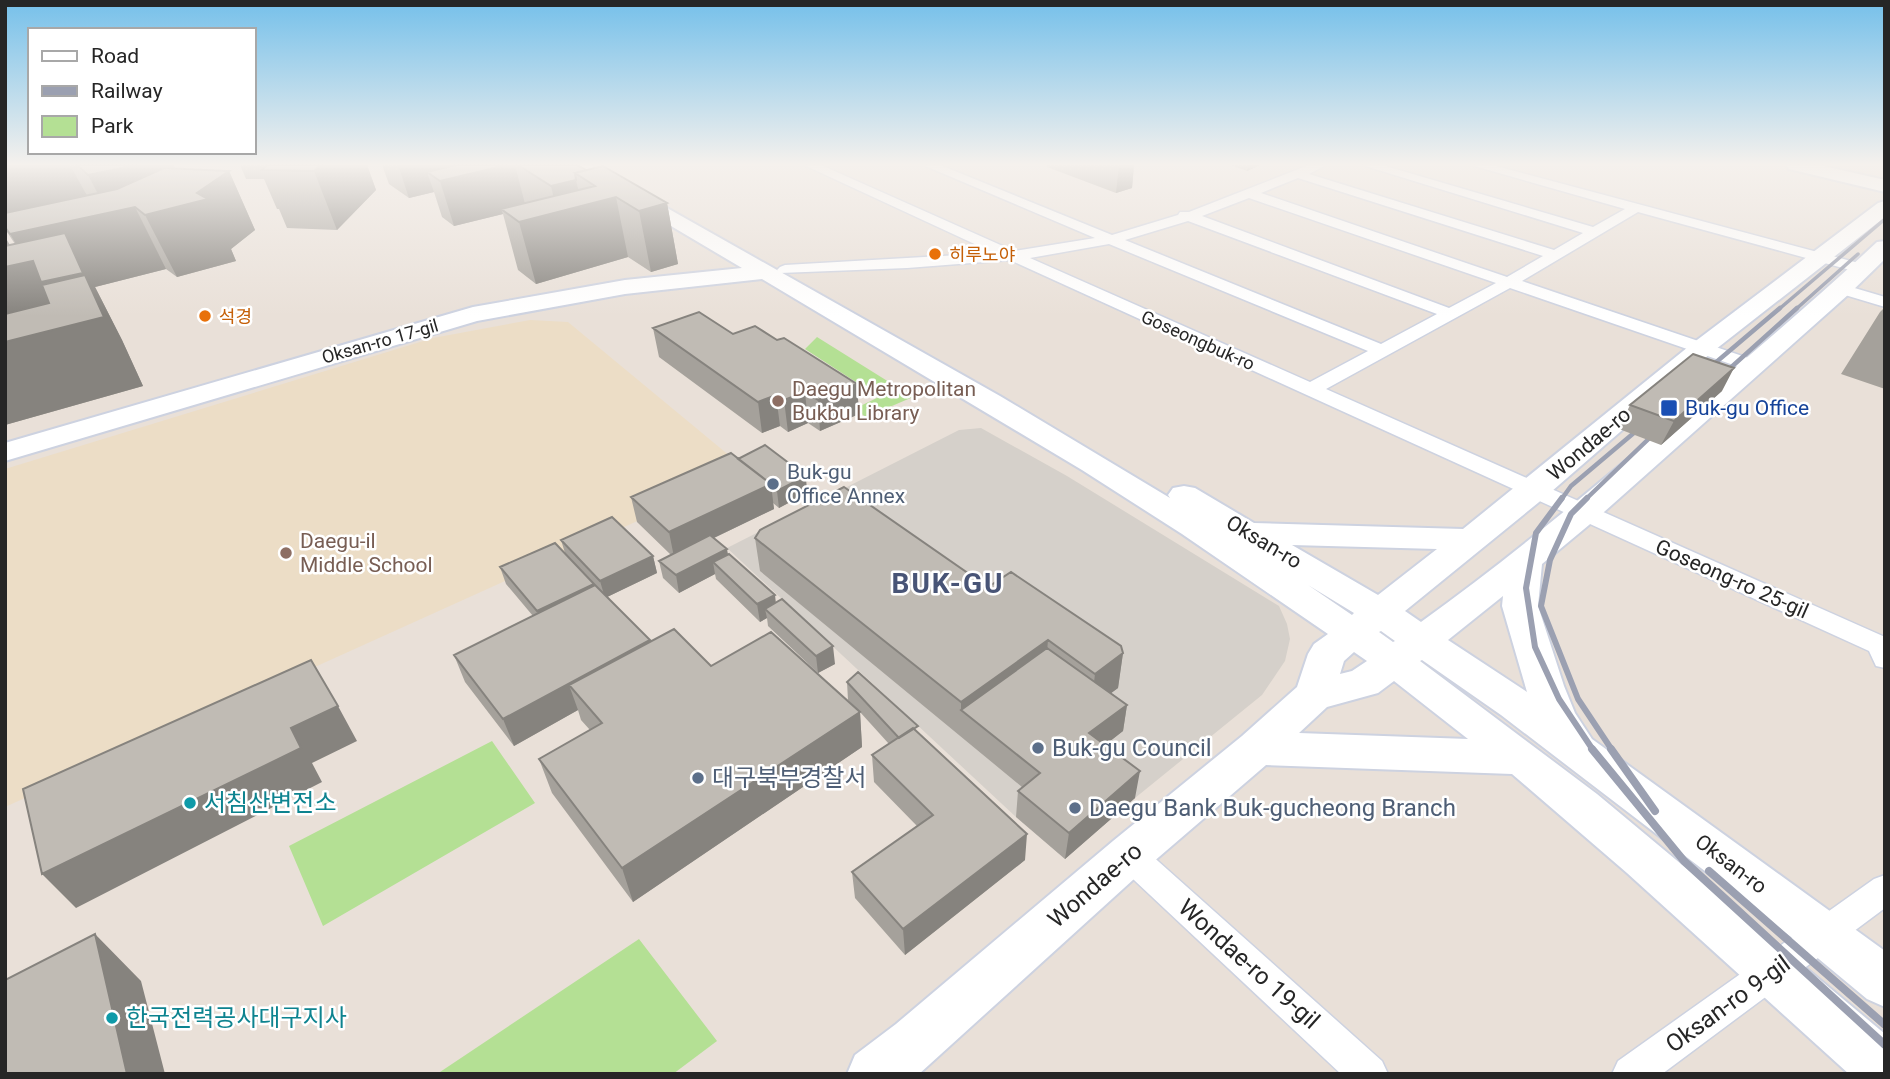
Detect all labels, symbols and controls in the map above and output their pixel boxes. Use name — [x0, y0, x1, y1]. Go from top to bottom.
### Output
legend — [28, 28, 256, 154]
text: Road — [91, 44, 139, 68]
text: Railway — [91, 79, 163, 103]
text: Park — [91, 114, 134, 138]
place label: 히루노야 — [949, 244, 1015, 265]
marker: 히루노야 — [927, 246, 943, 262]
place label: 석경 — [219, 306, 252, 327]
street label: Goseongbuk-ro — [1138, 306, 1258, 374]
marker: 석경 — [197, 308, 213, 324]
street label: Oksan-ro 17-gil — [319, 314, 441, 368]
place label: Daegu Metropolitan Bukbu Library — [792, 377, 976, 425]
marker: Daegu Metropolitan Bukbu Library — [770, 393, 786, 409]
place label: Buk-gu Office — [1685, 396, 1809, 420]
marker: Buk-gu Office — [1659, 398, 1679, 418]
street label: Wondae-ro — [1543, 402, 1635, 486]
place label: Buk-gu Office Annex — [787, 460, 905, 508]
marker: Buk-gu Office Annex — [765, 476, 781, 492]
street label: Oksan-ro — [1222, 510, 1306, 574]
place label: Daegu-il Middle School — [300, 529, 433, 577]
street label: Goseong-ro 25-gil — [1652, 534, 1812, 624]
marker: Daegu-il Middle School — [278, 545, 294, 561]
district label: BUK-GU — [892, 567, 1004, 600]
place label: Buk-gu Council — [1052, 734, 1212, 762]
marker: Buk-gu Council — [1030, 740, 1046, 756]
place label: 대구북부경찰서 — [712, 764, 867, 792]
marker: 대구북부경찰서 — [690, 770, 706, 786]
place label: 서침산변전소 — [204, 789, 336, 817]
place label: Daegu Bank Buk-gucheong Branch — [1089, 794, 1456, 822]
marker: 서침산변전소 — [182, 795, 198, 811]
marker: Daegu Bank Buk-gucheong Branch — [1067, 800, 1083, 816]
street label: Oksan-ro — [1690, 829, 1772, 899]
street label: Wondae-ro — [1042, 837, 1148, 933]
street label: Wondae-ro 19-gil — [1173, 893, 1325, 1035]
street label: Oksan-ro 9-gil — [1660, 950, 1796, 1058]
place label: 한국전력공사대구지사 — [126, 1004, 347, 1032]
marker: 한국전력공사대구지사 — [104, 1010, 120, 1026]

